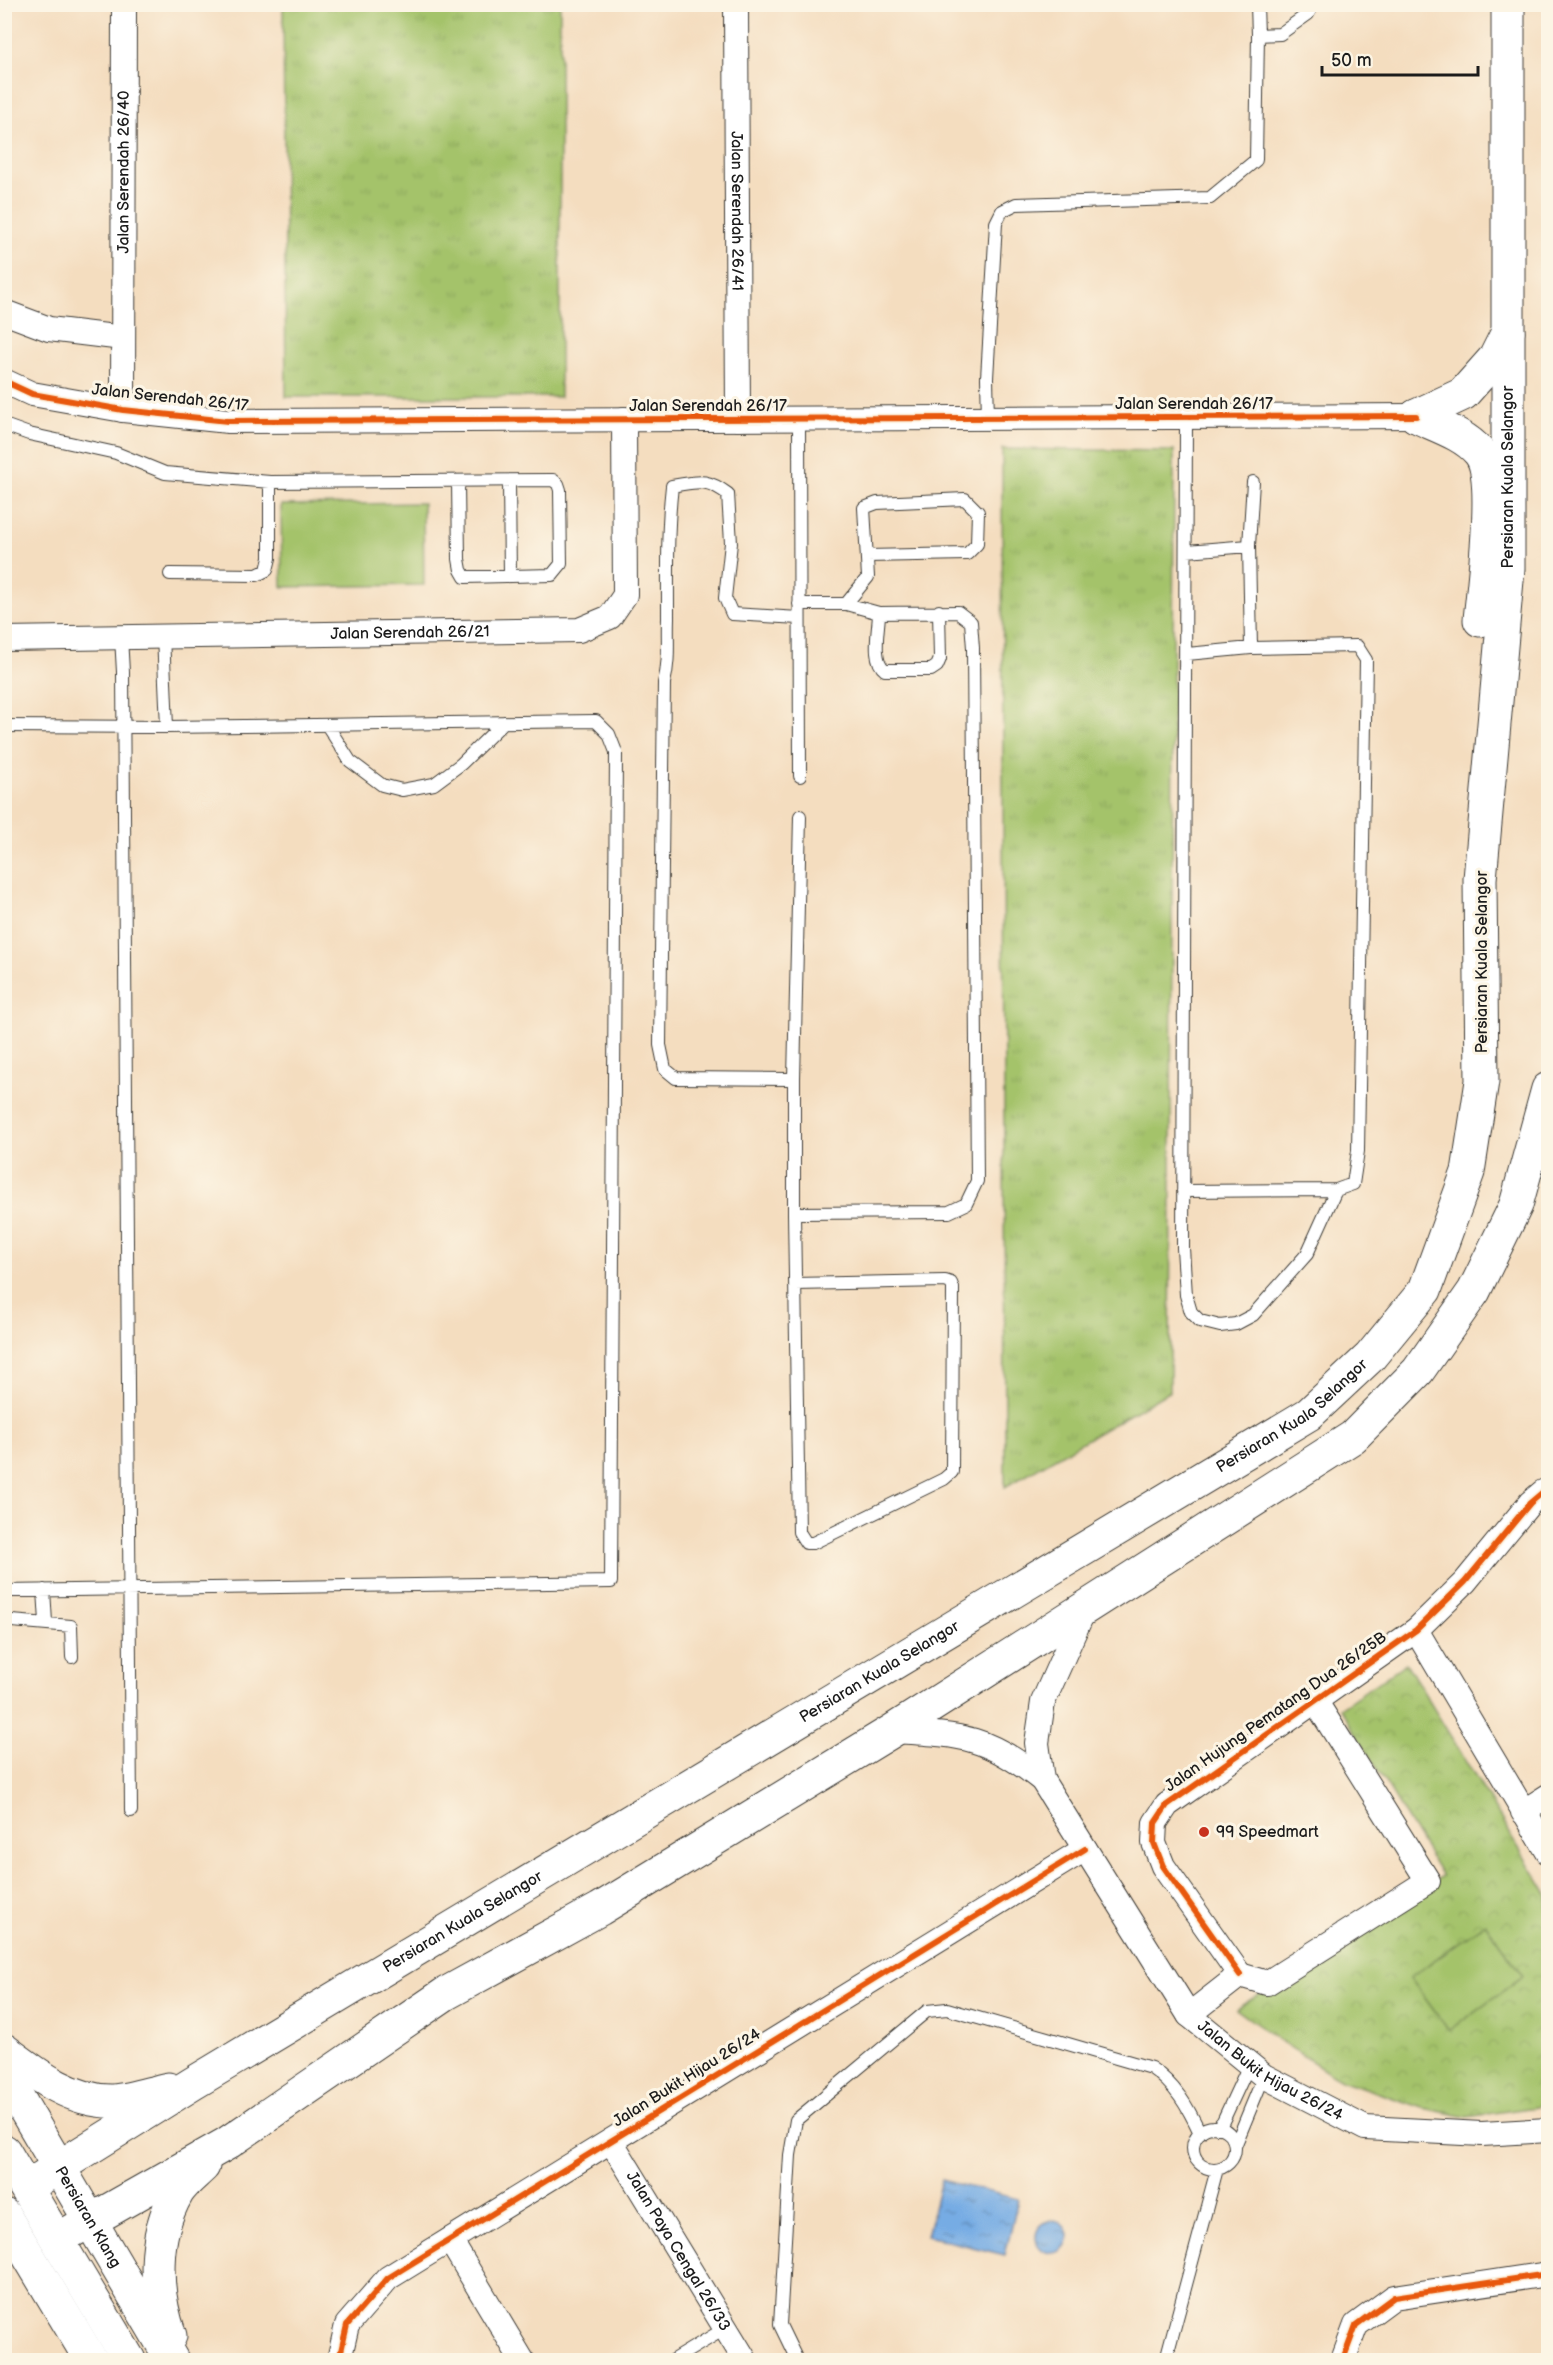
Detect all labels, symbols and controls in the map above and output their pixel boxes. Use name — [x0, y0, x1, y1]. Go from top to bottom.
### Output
scale bar — [1322, 39, 1478, 77]
text: 50 m — [1331, 50, 1372, 71]
street label: Jalan Serendah 26/40 — [114, 91, 133, 253]
street label: Jalan Serendah 26/41 — [727, 131, 747, 291]
street label: Jalan Serendah 26/17 — [91, 380, 250, 416]
street label: Persiaran Kuala Selangor — [1499, 386, 1518, 569]
street label: Jalan Serendah 26/17 — [1115, 395, 1273, 414]
street label: Jalan Serendah 26/17 — [629, 397, 787, 416]
street label: Jalan Serendah 26/21 — [330, 622, 490, 643]
street label: Persiaran Kuala Selangor — [1473, 870, 1492, 1053]
street label: Persiaran Kuala Selangor — [1213, 1355, 1371, 1477]
street label: Persiaran Kuala Selangor — [796, 1616, 963, 1727]
street label: Jalan Hujung Pematang Dua 26/25B — [1162, 1628, 1390, 1796]
place label: 99 Speedmart — [1216, 1823, 1319, 1842]
marker: 99 Speedmart — [1197, 1825, 1211, 1839]
street label: Persiaran Kuala Selangor — [379, 1866, 546, 1977]
street label: Jalan Bukit Hijau 26/24 — [1194, 2016, 1347, 2125]
street label: Jalan Bukit Hijau 26/24 — [610, 2025, 765, 2131]
street label: Persiaran Klang — [51, 2163, 125, 2271]
street label: Jalan Paya Cengal 26/33 — [622, 2168, 735, 2335]

